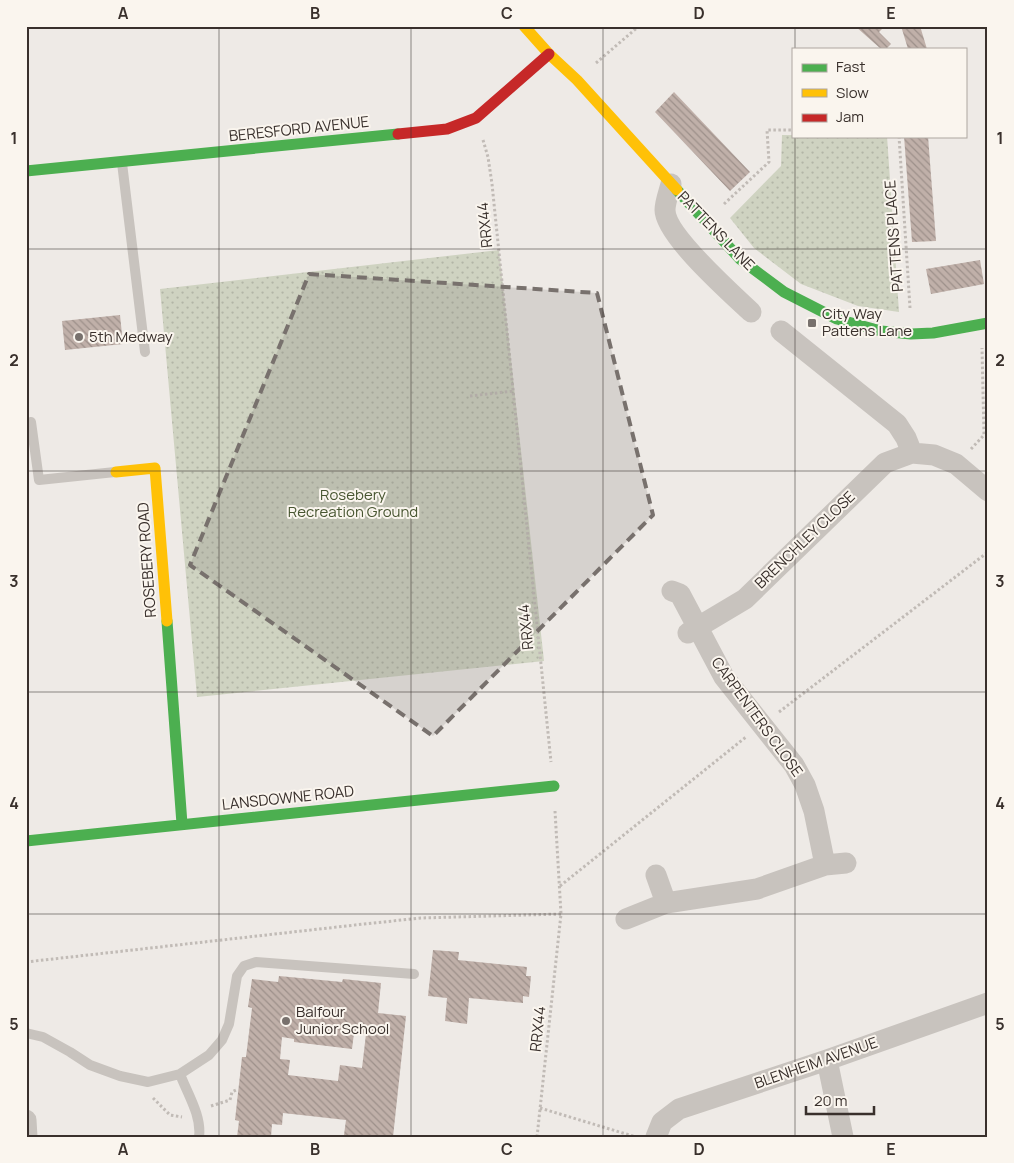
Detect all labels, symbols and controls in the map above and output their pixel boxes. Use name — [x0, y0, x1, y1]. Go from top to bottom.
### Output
text: A — [118, 2, 129, 24]
text: B — [310, 2, 320, 24]
text: C — [501, 2, 513, 24]
text: D — [693, 2, 705, 24]
text: E — [886, 2, 896, 24]
legend — [792, 48, 966, 138]
text: Fast — [836, 56, 865, 77]
text: Slow — [836, 82, 869, 103]
text: Jam — [836, 106, 864, 127]
street label: BERESFORD AVENUE — [228, 111, 370, 146]
text: 1 — [10, 127, 18, 149]
text: 1 — [996, 127, 1004, 149]
street label: PATTENS PLACE — [879, 179, 908, 293]
street label: PATTENS LANE — [673, 186, 760, 275]
street label: RRX44 — [472, 201, 497, 249]
place label: City Way Pattens Lane — [822, 303, 912, 341]
marker: City Way Pattens Lane — [806, 317, 818, 329]
place label: 5th Medway — [89, 326, 173, 347]
marker: 5th Medway — [73, 331, 85, 343]
text: 2 — [9, 349, 19, 371]
text: 2 — [995, 349, 1005, 371]
park label: Rosebery Recreation Ground — [288, 484, 418, 522]
street label: BRENCHLEY CLOSE — [750, 486, 859, 593]
street label: ROSEBERY ROAD — [132, 502, 161, 618]
text: 3 — [9, 570, 19, 592]
text: 3 — [995, 570, 1005, 592]
street label: RRX44 — [513, 603, 538, 651]
street label: CARPENTERS CLOSE — [707, 653, 808, 781]
street label: LANSDOWNE ROAD — [221, 780, 355, 815]
text: 4 — [9, 792, 19, 814]
text: 4 — [995, 792, 1005, 814]
place label: Balfour Junior School — [296, 1001, 389, 1039]
street label: RRX44 — [525, 1005, 550, 1053]
text: 5 — [9, 1013, 19, 1035]
text: 5 — [995, 1013, 1005, 1035]
marker: Balfour Junior School — [280, 1015, 292, 1027]
street label: BLENHEIM AVENUE — [751, 1032, 880, 1093]
scale bar — [806, 1083, 874, 1115]
text: 20 m — [814, 1090, 847, 1111]
text: A — [118, 1138, 129, 1160]
text: B — [310, 1138, 320, 1160]
text: C — [501, 1138, 513, 1160]
text: D — [693, 1138, 705, 1160]
text: E — [886, 1138, 896, 1160]

